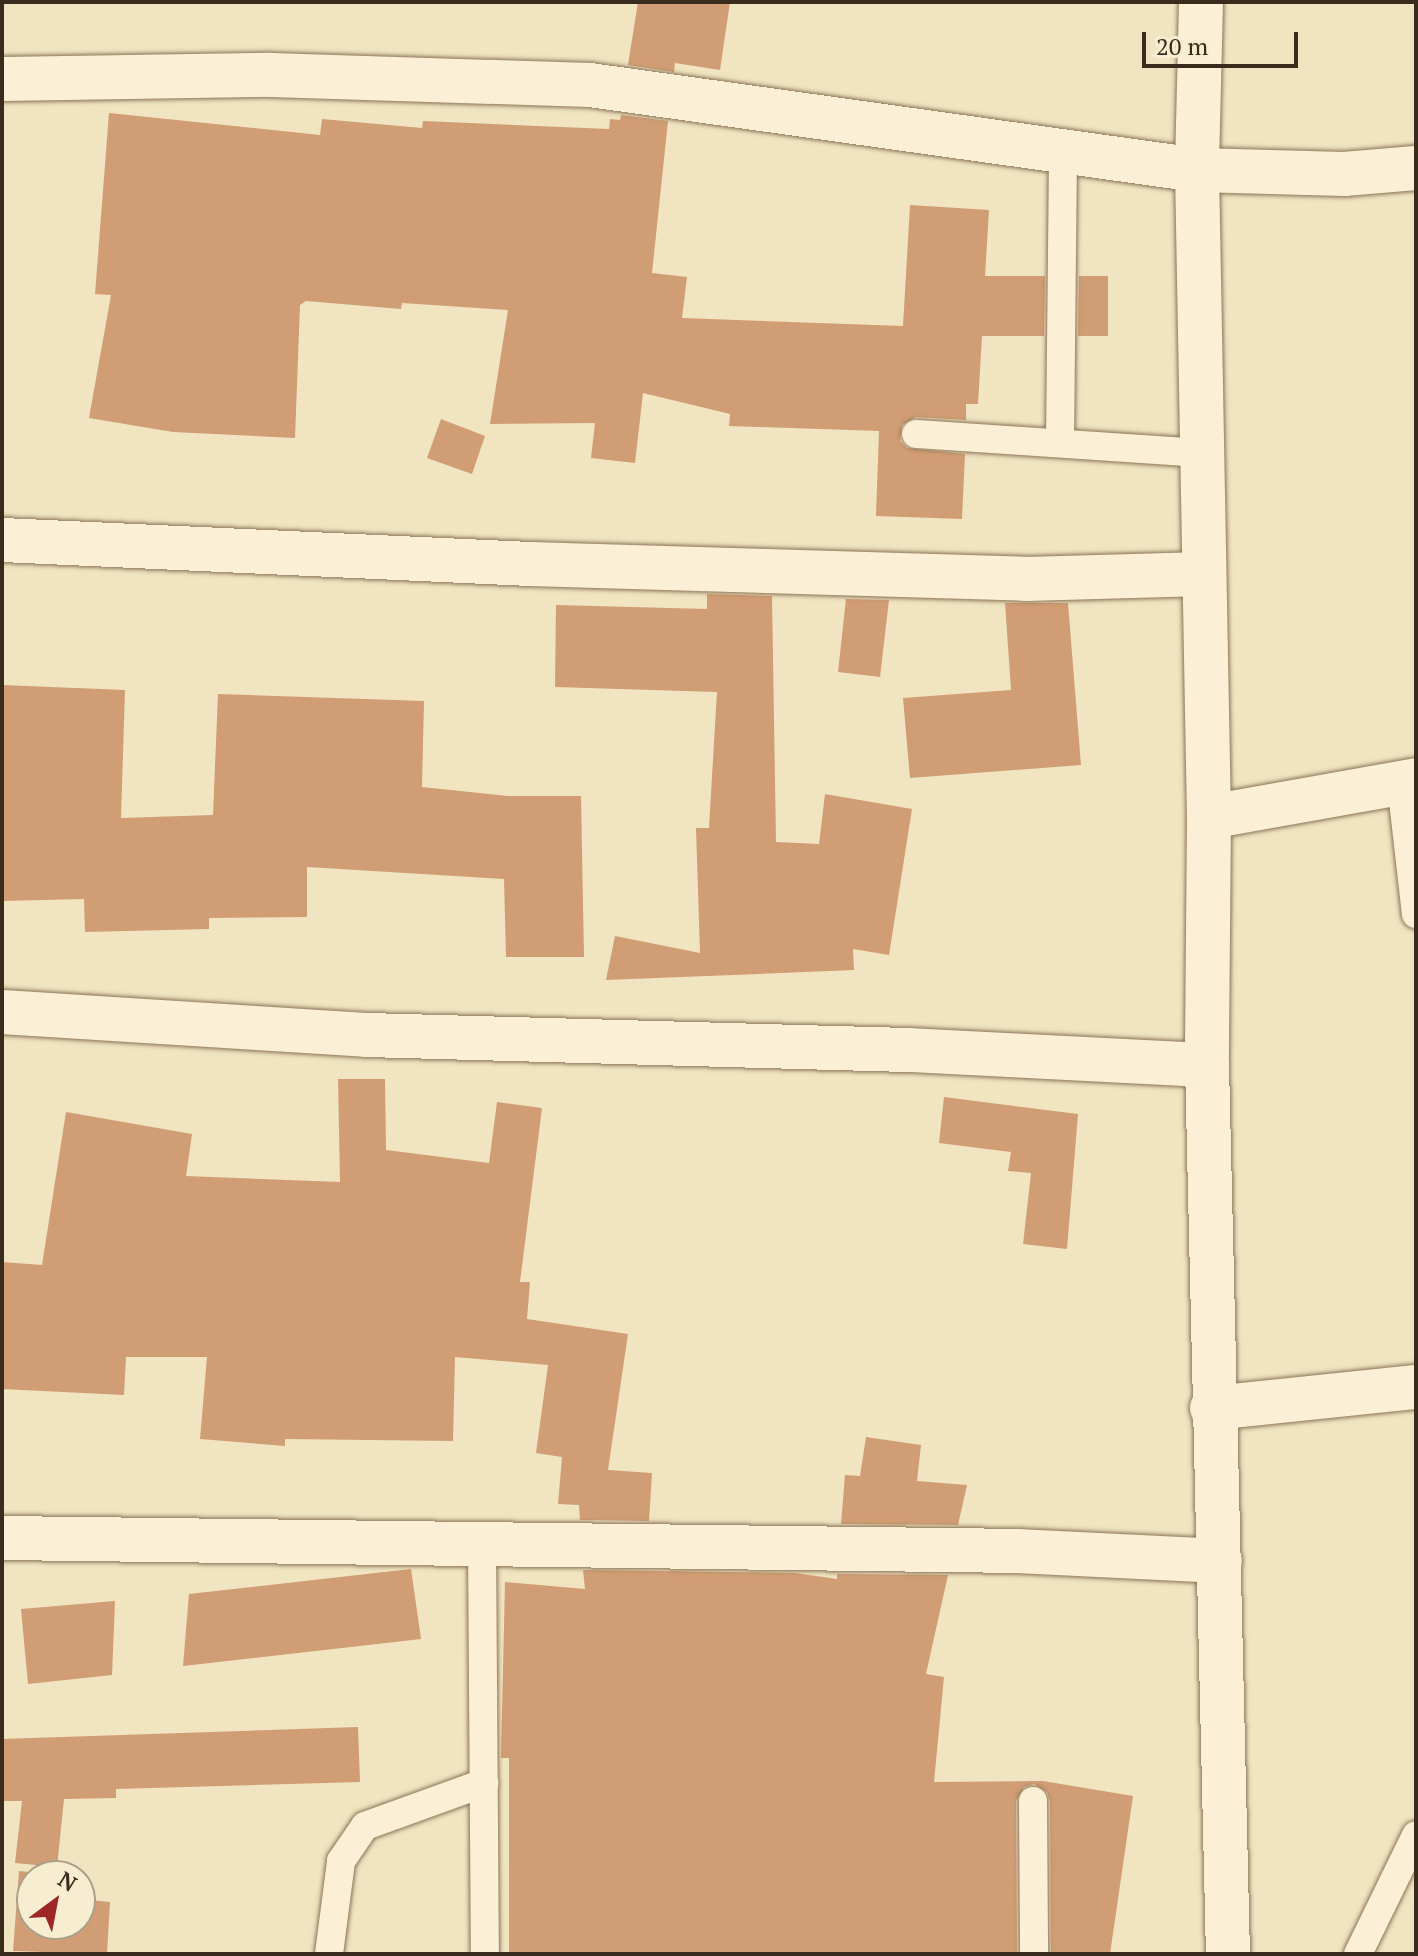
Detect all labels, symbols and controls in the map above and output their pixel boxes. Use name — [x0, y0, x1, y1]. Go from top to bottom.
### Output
scale bar — [1146, 16, 1302, 66]
text: 20 m — [1156, 30, 1208, 62]
north arrow — [16, 1860, 96, 1940]
text: N — [53, 1864, 83, 1898]

